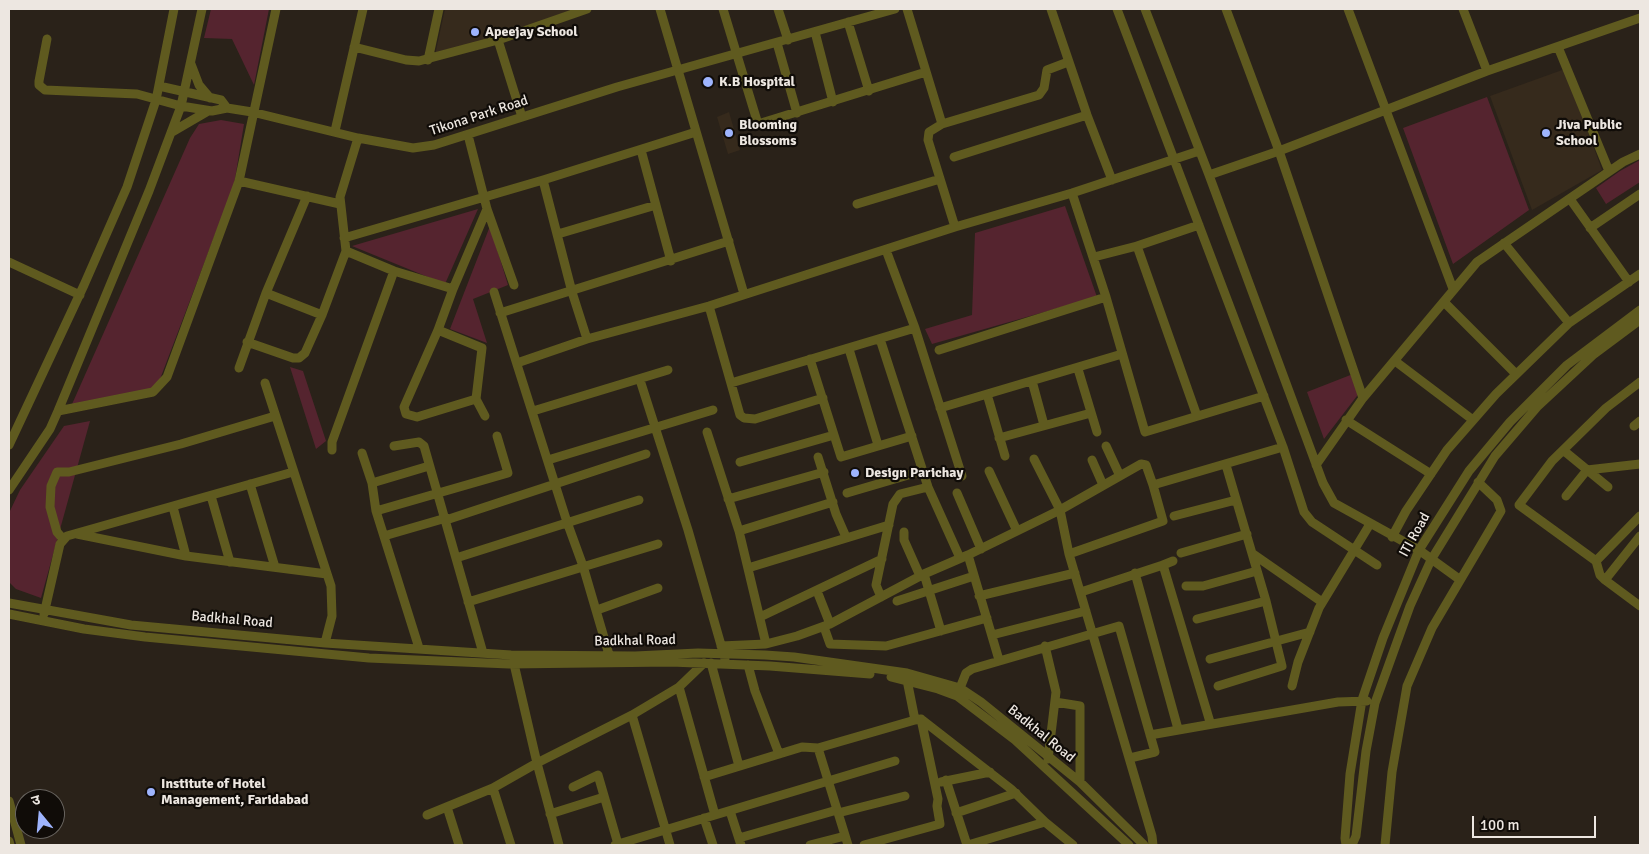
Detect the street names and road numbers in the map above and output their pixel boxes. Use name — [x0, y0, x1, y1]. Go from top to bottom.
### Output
street label: Tikona Park Road — [428, 92, 530, 140]
street label: ITI Road — [1396, 510, 1434, 560]
street label: Badkhal Road — [191, 608, 273, 632]
street label: Badkhal Road — [594, 632, 676, 650]
street label: Badkhal Road — [1004, 702, 1078, 766]

